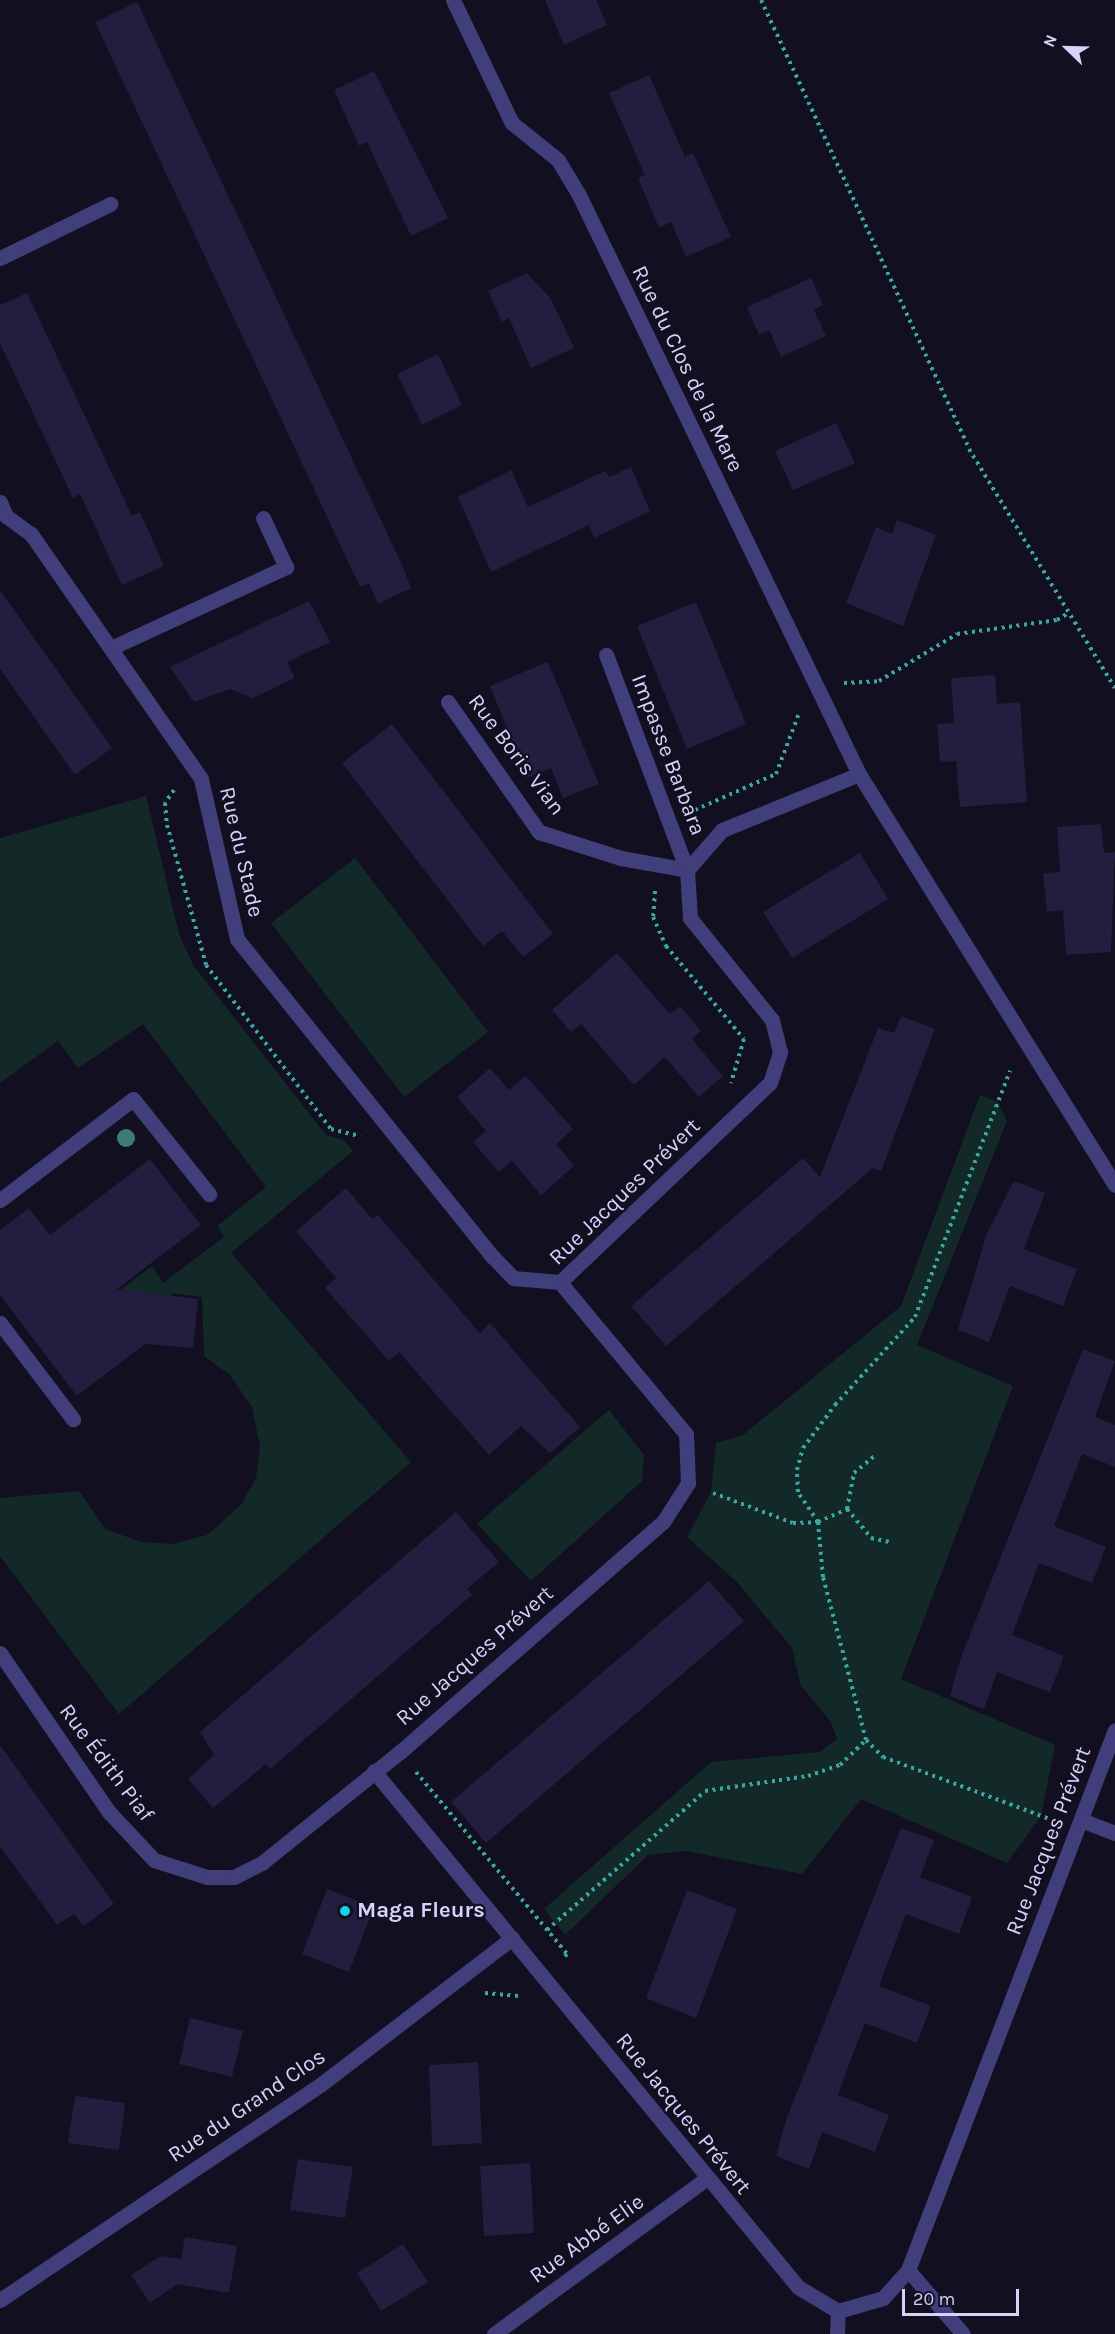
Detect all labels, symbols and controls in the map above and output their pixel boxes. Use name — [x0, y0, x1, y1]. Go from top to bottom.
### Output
north arrow — [1037, 18, 1097, 78]
text: N — [1039, 32, 1061, 50]
street label: Rue du Clos de la Mare — [626, 261, 748, 477]
street label: Impasse Barbara — [625, 671, 711, 839]
street label: Rue Boris Vian — [462, 689, 570, 821]
street label: Rue du Stade — [213, 784, 269, 920]
street label: Rue Jacques Prévert — [544, 1113, 706, 1271]
street label: Rue Jacques Prévert — [391, 1580, 559, 1732]
street label: Rue Édith Piaf — [53, 1699, 159, 1827]
street label: Rue Jacques Prévert — [1001, 1743, 1097, 1939]
place label: Maga Fleurs — [357, 1898, 485, 1924]
marker: Maga Fleurs — [338, 1904, 352, 1918]
street label: Rue Jacques Prévert — [610, 2028, 756, 2200]
street label: Rue du Grand Clos — [163, 2044, 331, 2168]
street label: Rue Abbé Elie — [525, 2189, 649, 2289]
scale bar — [905, 2277, 1022, 2315]
text: 20 m — [913, 2288, 955, 2310]

